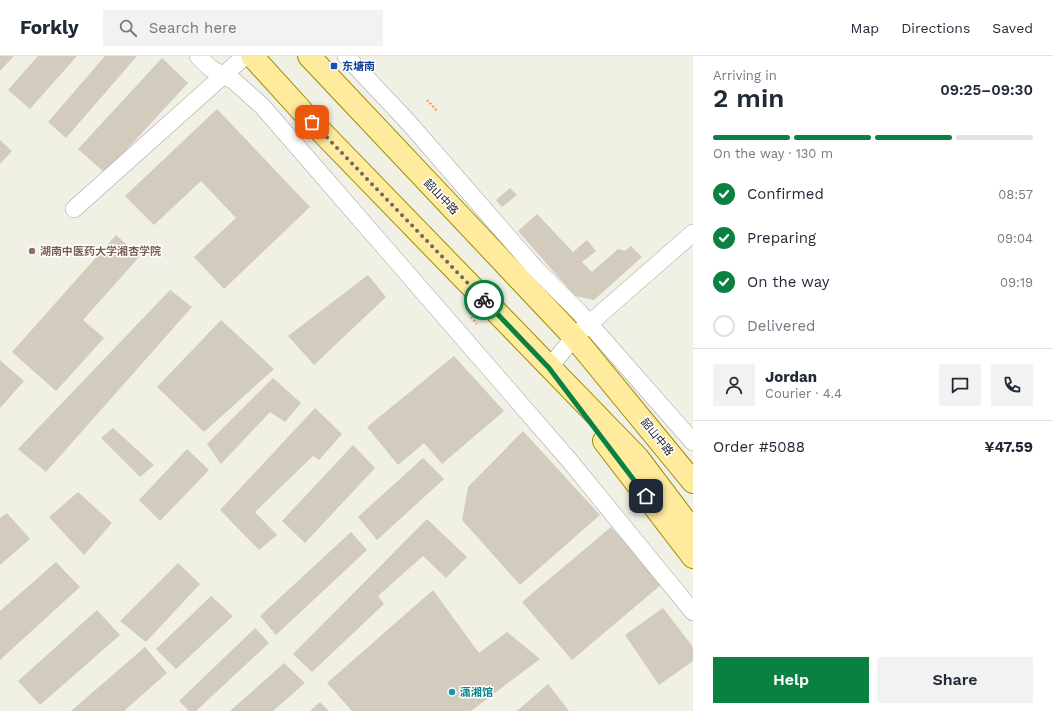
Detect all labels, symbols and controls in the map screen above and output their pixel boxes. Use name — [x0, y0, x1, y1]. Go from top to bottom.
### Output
search box — [103, 10, 383, 46]
text: Forkly — [20, 16, 79, 39]
icon: search — [117, 17, 139, 39]
text: Search here — [149, 19, 237, 37]
text: Map — [851, 20, 879, 36]
text: Directions — [901, 20, 970, 36]
text: Saved — [992, 20, 1033, 36]
place label: 东塘南 — [342, 60, 375, 73]
marker: 东塘南 — [329, 61, 339, 71]
text: Arriving in — [713, 68, 777, 83]
text: 09:25–09:30 — [940, 81, 1033, 99]
text: 2 min — [713, 83, 784, 113]
pin — [295, 105, 329, 139]
icon: bag — [301, 111, 323, 133]
text: On the way · 130 m — [713, 146, 833, 161]
street label: 韶山中路 — [421, 177, 461, 217]
icon: check — [713, 183, 735, 205]
text: Confirmed — [747, 185, 824, 203]
text: 08:57 — [998, 187, 1033, 202]
icon: check — [713, 227, 735, 249]
text: Preparing — [747, 229, 816, 247]
text: 09:04 — [997, 231, 1033, 246]
place label: 湖南中医药大学湘杏学院 — [40, 245, 161, 258]
marker: 湖南中医药大学湘杏学院 — [27, 246, 37, 256]
icon: check — [713, 271, 735, 293]
text: On the way — [747, 273, 829, 291]
text: 09:19 — [1000, 275, 1033, 290]
courier — [464, 280, 504, 320]
icon: bike — [473, 289, 495, 311]
text: Delivered — [747, 317, 815, 335]
button: person — [713, 364, 755, 406]
button: chat — [939, 364, 981, 406]
button: phone — [991, 364, 1033, 406]
text: Jordan — [765, 368, 817, 386]
text: Courier · 4.4 — [765, 386, 842, 401]
street label: 韶山中路 — [638, 416, 676, 458]
text: Order #5088 — [713, 438, 805, 456]
text: ¥47.59 — [984, 438, 1033, 456]
pin — [629, 479, 663, 513]
icon: home — [635, 485, 657, 507]
button: Help — [713, 657, 869, 703]
button: Share — [877, 657, 1033, 703]
place label: 潇湘馆 — [460, 686, 493, 699]
marker: 潇湘馆 — [447, 687, 457, 697]

